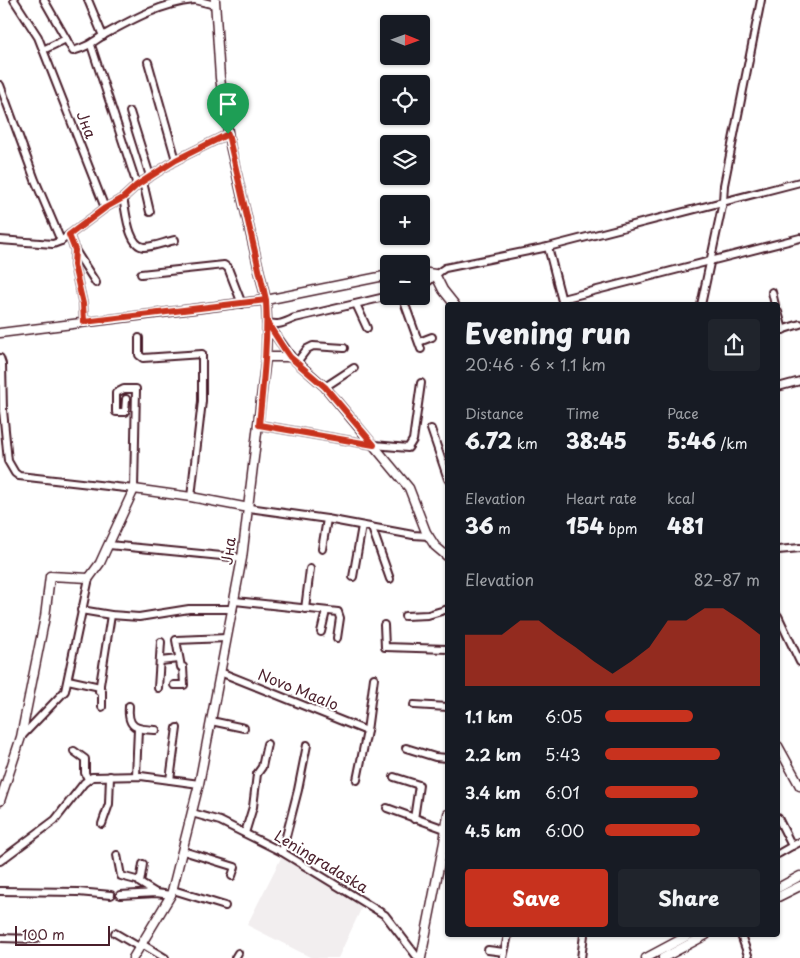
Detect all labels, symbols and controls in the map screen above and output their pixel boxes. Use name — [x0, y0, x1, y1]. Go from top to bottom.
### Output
north arrow — [380, 15, 430, 65]
map controls — [380, 15, 430, 305]
button: locate — [380, 75, 430, 125]
pin — [207, 83, 249, 134]
icon: arrive — [214, 90, 242, 118]
street label: Јна — [72, 107, 103, 142]
button: layers — [380, 135, 430, 185]
button: + — [380, 195, 430, 245]
button: − — [380, 255, 430, 305]
text: Evening run — [465, 311, 631, 354]
button: share — [708, 319, 760, 371]
text: 20:46 · 6 × 1.1 km — [465, 352, 606, 376]
text: Distance — [465, 403, 524, 424]
text: Time — [566, 403, 599, 424]
text: Pace — [667, 403, 699, 424]
text: 6.72 — [465, 424, 512, 456]
text: 38:45 — [566, 424, 627, 456]
text: 5:46 — [667, 424, 716, 456]
text: km — [512, 433, 538, 454]
text: /km — [716, 433, 747, 454]
text: Elevation — [465, 488, 525, 509]
text: Heart rate — [566, 488, 637, 509]
text: kcal — [667, 488, 695, 509]
text: 36 — [465, 509, 494, 541]
text: 154 — [566, 509, 604, 541]
text: 481 — [667, 509, 704, 541]
text: m — [494, 518, 511, 539]
text: bpm — [604, 518, 638, 539]
street label: Јна — [214, 535, 241, 566]
text: Elevation — [465, 567, 534, 591]
text: 82–87 m — [694, 567, 760, 591]
street label: Novo Maalo — [255, 662, 342, 715]
text: 1.1 km — [465, 704, 513, 728]
text: 6:05 — [545, 704, 583, 728]
text: 2.2 km — [465, 742, 521, 766]
text: 5:43 — [545, 742, 581, 766]
text: 3.4 km — [465, 780, 521, 804]
text: 6:01 — [545, 780, 580, 804]
text: 4.5 km — [465, 818, 521, 842]
text: 6:00 — [545, 818, 584, 842]
street label: Leningradaska — [270, 823, 374, 898]
button: Save — [465, 869, 608, 927]
button: Share — [618, 869, 760, 927]
scale bar — [15, 923, 110, 946]
text: 100 m — [22, 924, 65, 945]

